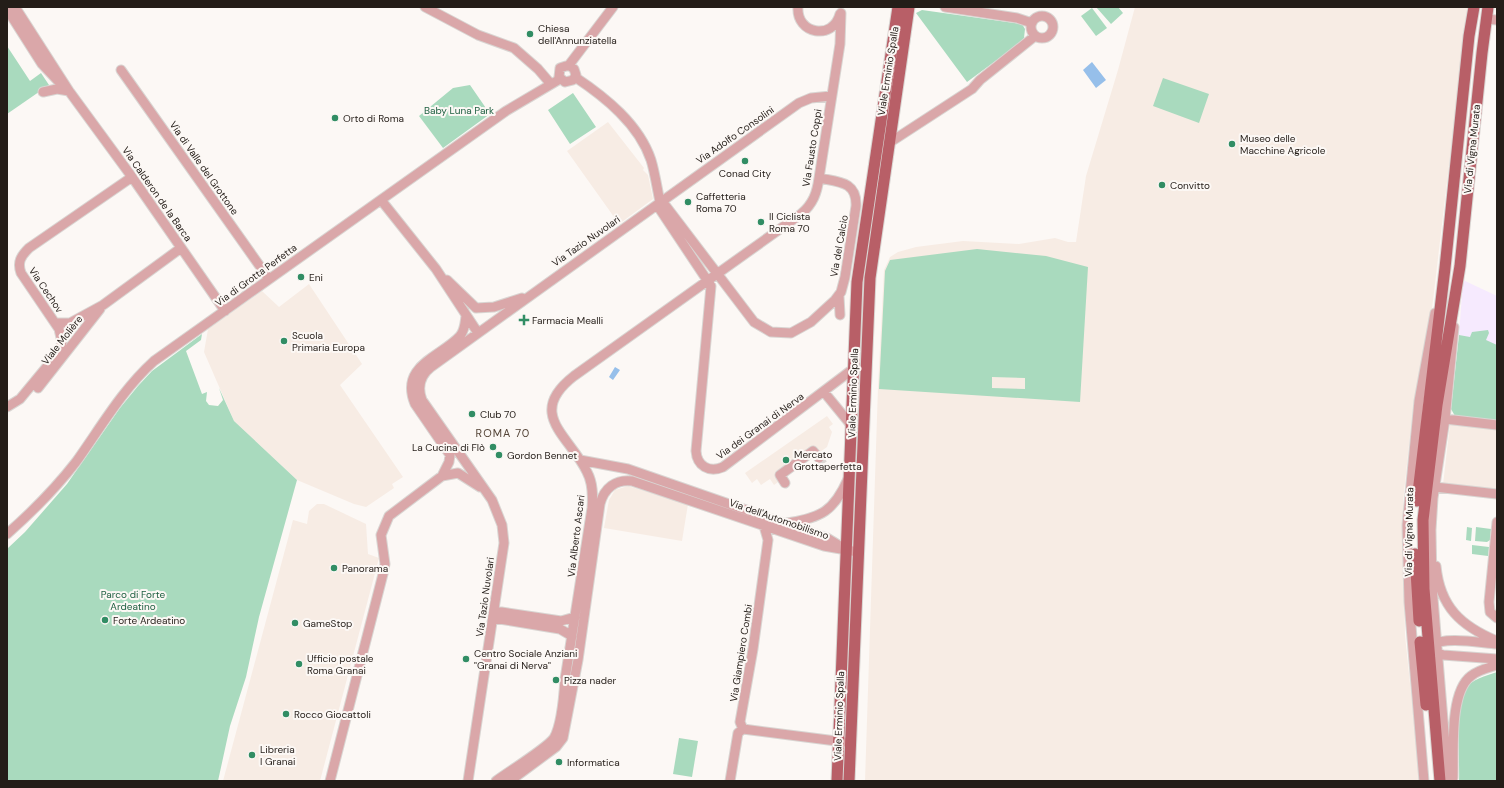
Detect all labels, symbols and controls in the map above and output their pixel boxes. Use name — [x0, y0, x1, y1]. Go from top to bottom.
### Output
place label: Chiesa dell'Annunziatella — [538, 22, 617, 47]
street label: Viale Erminio Spalla — [875, 26, 901, 116]
marker: Chiesa dell'Annunziatella — [525, 29, 535, 39]
street label: Via Adolfo Consolini — [693, 103, 777, 167]
park label: Baby Luna Park — [424, 104, 494, 117]
street label: Via di Vigna Murata — [1461, 104, 1483, 194]
street label: Via Fausto Coppi — [799, 108, 825, 188]
place label: Orto di Roma — [343, 112, 404, 125]
marker: Orto di Roma — [330, 113, 340, 123]
street label: Via di Valle del Grottone — [167, 119, 242, 218]
place label: Museo delle Macchine Agricole — [1240, 132, 1326, 157]
marker: Museo delle Macchine Agricole — [1227, 139, 1237, 149]
street label: Via Calderon de la Barca — [119, 144, 195, 244]
marker: Conad City — [740, 156, 750, 166]
place label: Conad City — [719, 167, 772, 180]
place label: Convitto — [1170, 179, 1210, 192]
marker: Convitto — [1157, 180, 1167, 190]
place label: Caffetteria Roma 70 — [696, 190, 746, 215]
marker: Caffetteria Roma 70 — [683, 197, 693, 207]
place label: Il Ciclista Roma 70 — [769, 210, 810, 235]
street label: Via Tazio Nuvolari — [549, 213, 623, 269]
street label: Via del Calcio — [827, 214, 851, 278]
marker: Il Ciclista Roma 70 — [756, 217, 766, 227]
street label: Via di Grotta Perfetta — [212, 241, 300, 309]
street label: Via Cechov — [26, 265, 66, 316]
place label: Eni — [309, 271, 323, 284]
marker: Eni — [296, 272, 306, 282]
street label: Viale Molière — [39, 313, 85, 367]
place label: Farmacia Mealli — [532, 314, 603, 327]
marker: Farmacia Mealli — [519, 315, 529, 325]
place label: Scuola Primaria Europa — [292, 329, 365, 354]
marker: Scuola Primaria Europa — [279, 336, 289, 346]
street label: Viale Erminio Spalla — [845, 348, 861, 438]
street label: Via dei Granai di Nerva — [714, 390, 806, 462]
place label: Club 70 — [480, 408, 516, 421]
marker: Club 70 — [467, 409, 477, 419]
district label: ROMA 70 — [476, 426, 530, 440]
place label: La Cucina di Flò — [412, 441, 485, 454]
marker: La Cucina di Flò — [488, 442, 498, 452]
place label: Mercato Grottaperfetta — [794, 448, 862, 473]
place label: Gordon Bennet — [507, 449, 577, 462]
marker: Gordon Bennet — [494, 450, 504, 460]
marker: Mercato Grottaperfetta — [781, 455, 791, 465]
street label: Via di Vigna Murata — [1402, 487, 1416, 577]
street label: Via Alberto Ascari — [564, 494, 588, 578]
street label: Via dell'Automobilismo — [727, 496, 831, 542]
street label: Via Tazio Nuvolari — [473, 556, 497, 638]
place label: Panorama — [342, 562, 388, 575]
marker: Panorama — [329, 563, 339, 573]
park label: Parco di Forte Ardeatino — [101, 588, 166, 613]
street label: Via Giampiero Combi — [727, 603, 755, 703]
place label: Forte Ardeatino — [113, 614, 185, 627]
marker: Forte Ardeatino — [100, 615, 110, 625]
place label: GameStop — [303, 617, 352, 630]
marker: GameStop — [290, 618, 300, 628]
place label: Centro Sociale Anziani "Granai di Nerva" — [474, 647, 577, 672]
place label: Ufficio postale Roma Granai — [307, 652, 374, 677]
marker: Centro Sociale Anziani "Granai di Nerva" — [461, 654, 471, 664]
marker: Ufficio postale Roma Granai — [294, 659, 304, 669]
street label: Viale Erminio Spalla — [831, 671, 847, 761]
place label: Pizza nader — [564, 674, 617, 687]
marker: Pizza nader — [551, 675, 561, 685]
place label: Rocco Giocattoli — [294, 708, 371, 721]
marker: Rocco Giocattoli — [281, 709, 291, 719]
place label: Libreria I Granai — [260, 743, 295, 768]
marker: Libreria I Granai — [247, 750, 257, 760]
place label: Informatica — [567, 756, 620, 769]
marker: Informatica — [554, 757, 564, 767]

